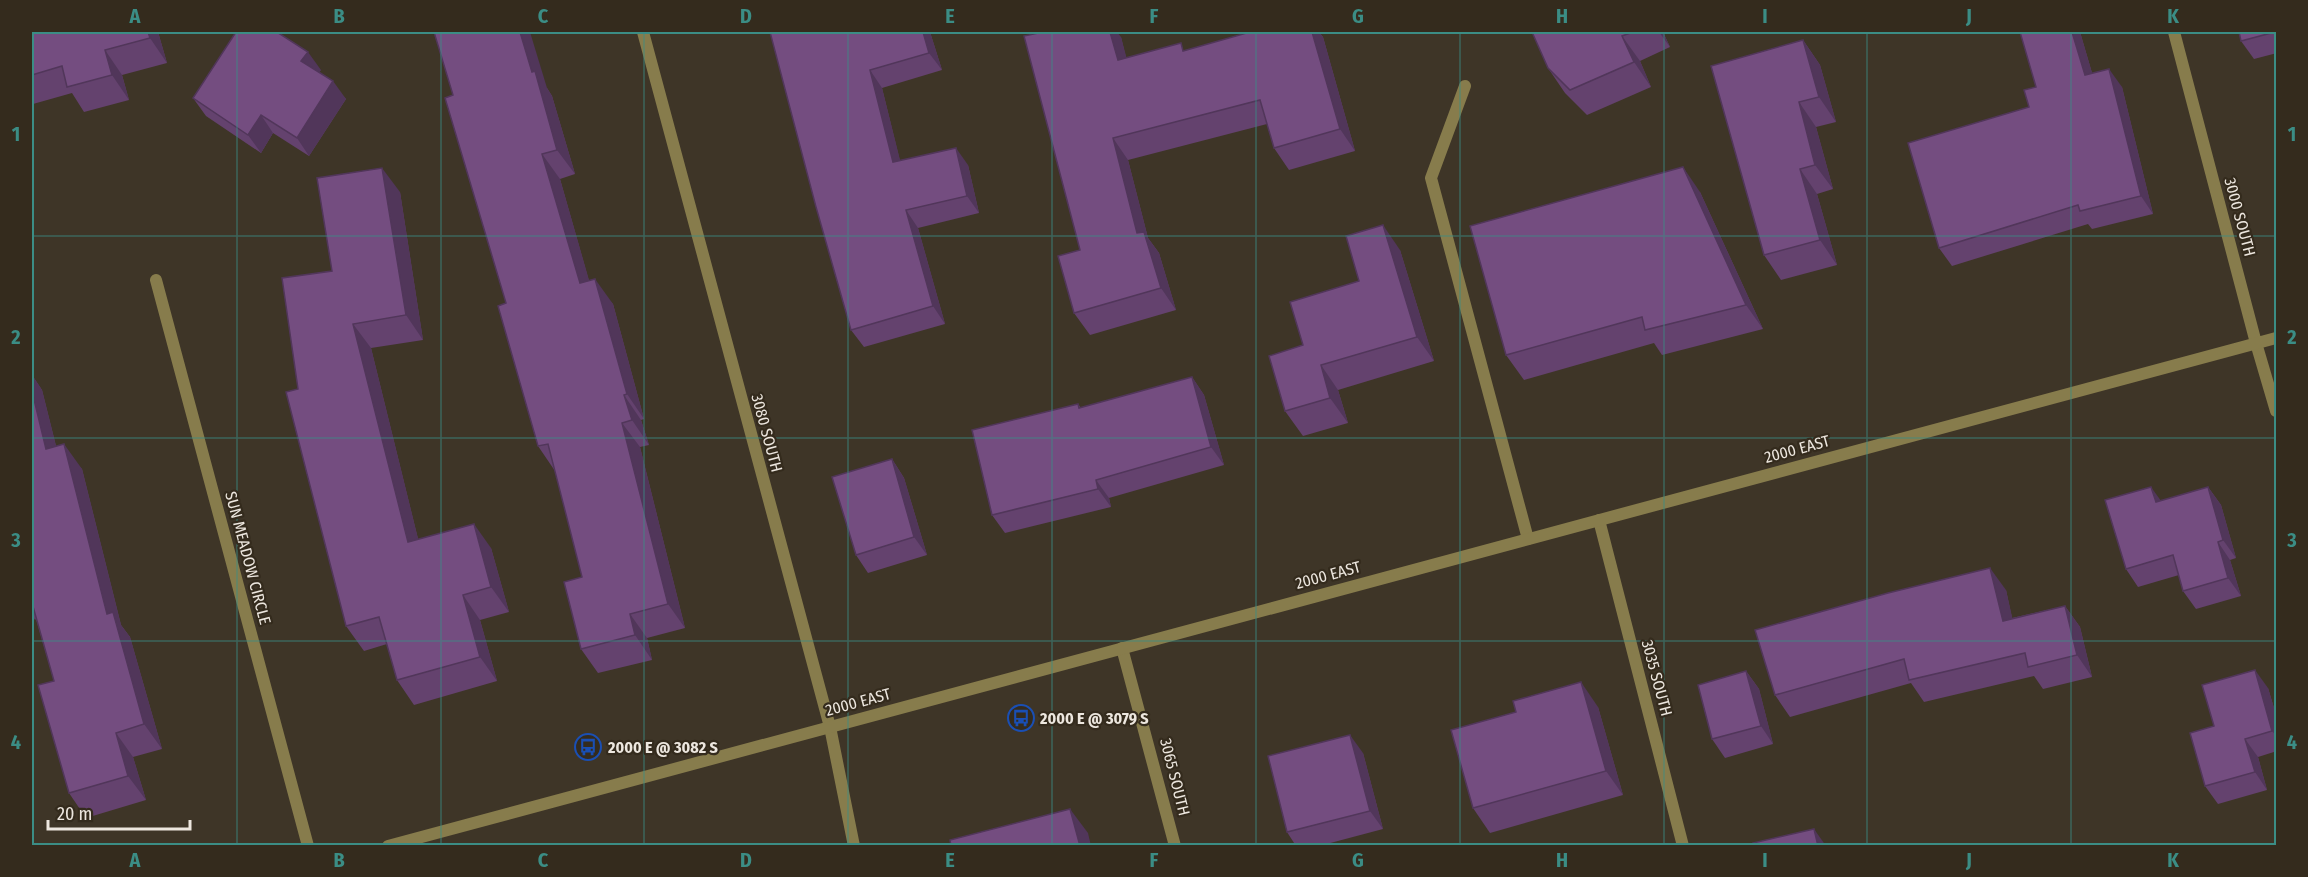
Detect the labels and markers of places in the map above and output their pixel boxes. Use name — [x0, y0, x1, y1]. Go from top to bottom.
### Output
bus stop icon: 2000 E @ 3079 S — [1006, 703, 1036, 733]
place label: 2000 E @ 3079 S — [1039, 709, 1149, 728]
bus stop icon: 2000 E @ 3082 S — [573, 732, 603, 762]
place label: 2000 E @ 3082 S — [607, 738, 718, 757]

